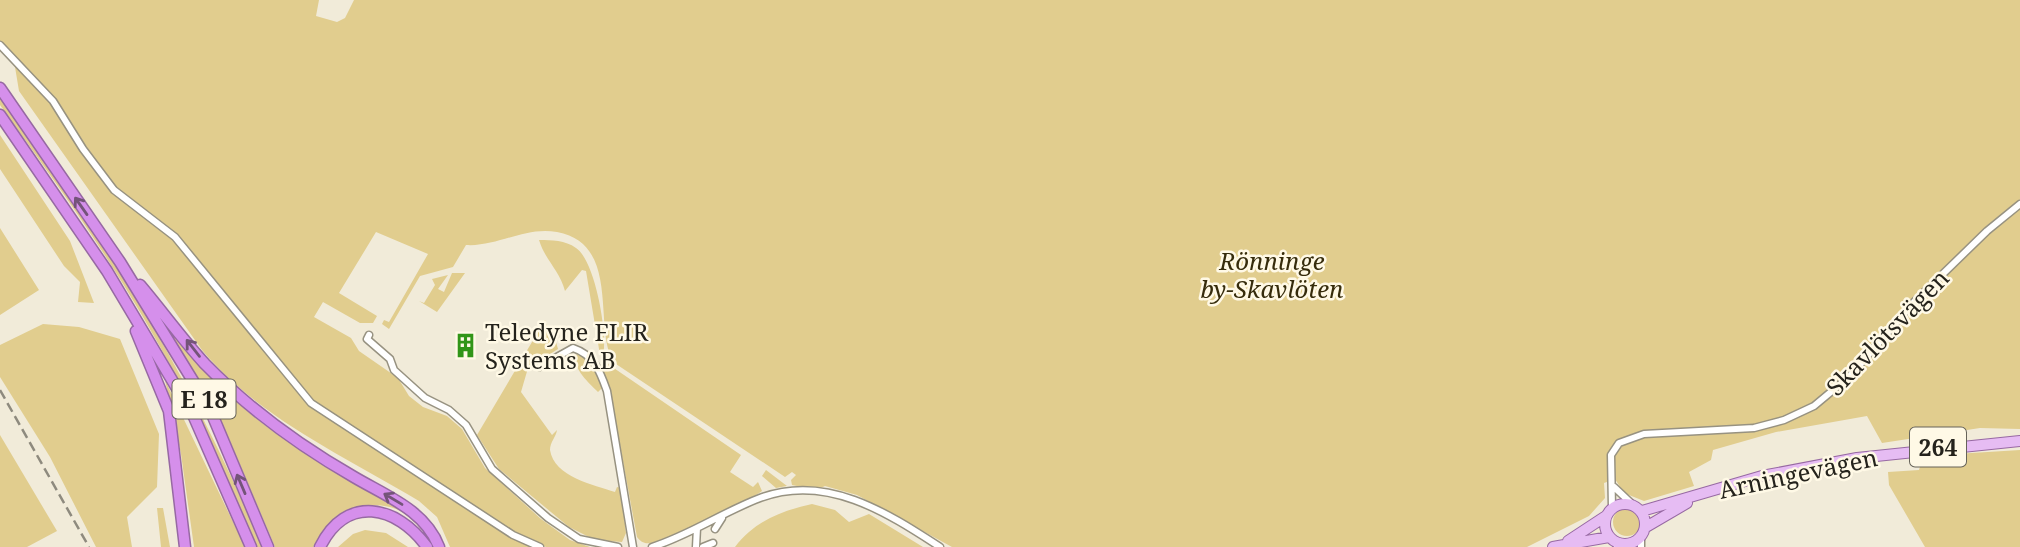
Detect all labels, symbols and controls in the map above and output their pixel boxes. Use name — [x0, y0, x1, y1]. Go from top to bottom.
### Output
one-way arrow — [74, 197, 88, 216]
park label: Rönninge by-Skavlöten — [1201, 244, 1343, 305]
street label: Skavlötsvägen — [1818, 262, 1956, 402]
place label: Teledyne FLIR Systems AB — [485, 315, 648, 376]
building icon: Teledyne FLIR Systems AB — [451, 331, 479, 359]
one-way arrow — [186, 340, 201, 358]
road number: E 18 — [172, 380, 235, 418]
road number: 264 — [1910, 428, 1966, 466]
street label: Arningevägen — [1716, 440, 1880, 506]
one-way arrow — [234, 474, 247, 495]
one-way arrow — [384, 492, 404, 506]

